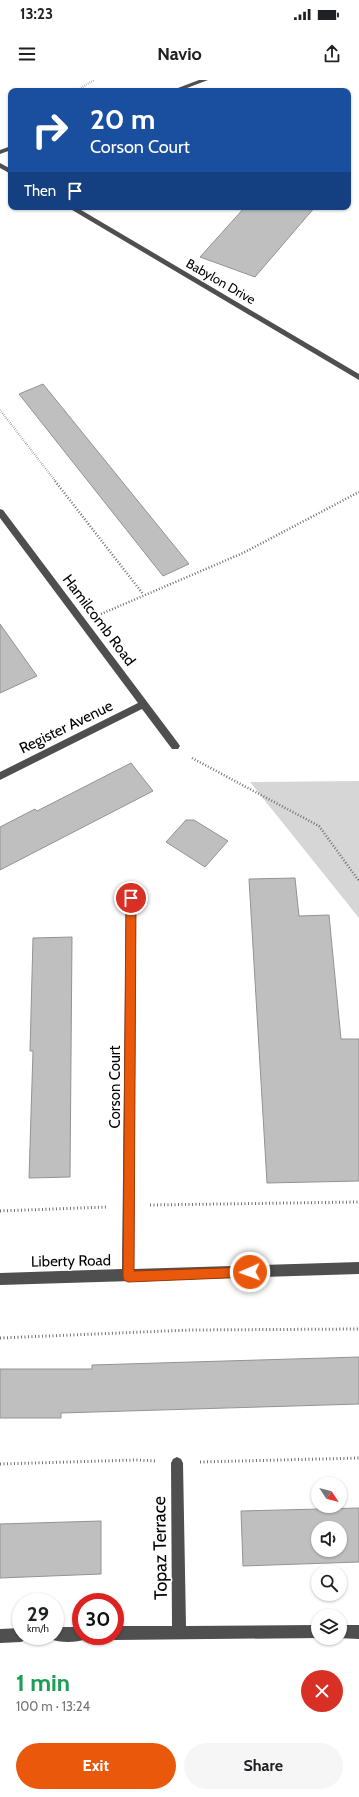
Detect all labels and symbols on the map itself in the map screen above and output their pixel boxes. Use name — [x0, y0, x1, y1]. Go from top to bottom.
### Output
street label: Babylon Drive — [184, 255, 259, 307]
street label: Hamilcomb Road — [59, 571, 139, 669]
street label: Register Avenue — [16, 696, 116, 757]
pin — [114, 881, 148, 915]
street label: Corson Court — [106, 1045, 124, 1129]
street label: Liberty Road — [31, 1251, 111, 1271]
position arrow — [229, 1251, 271, 1293]
north arrow — [311, 1477, 347, 1513]
street label: Topaz Terrace — [148, 1496, 172, 1600]
speed limit sign: 30 — [72, 1593, 124, 1645]

